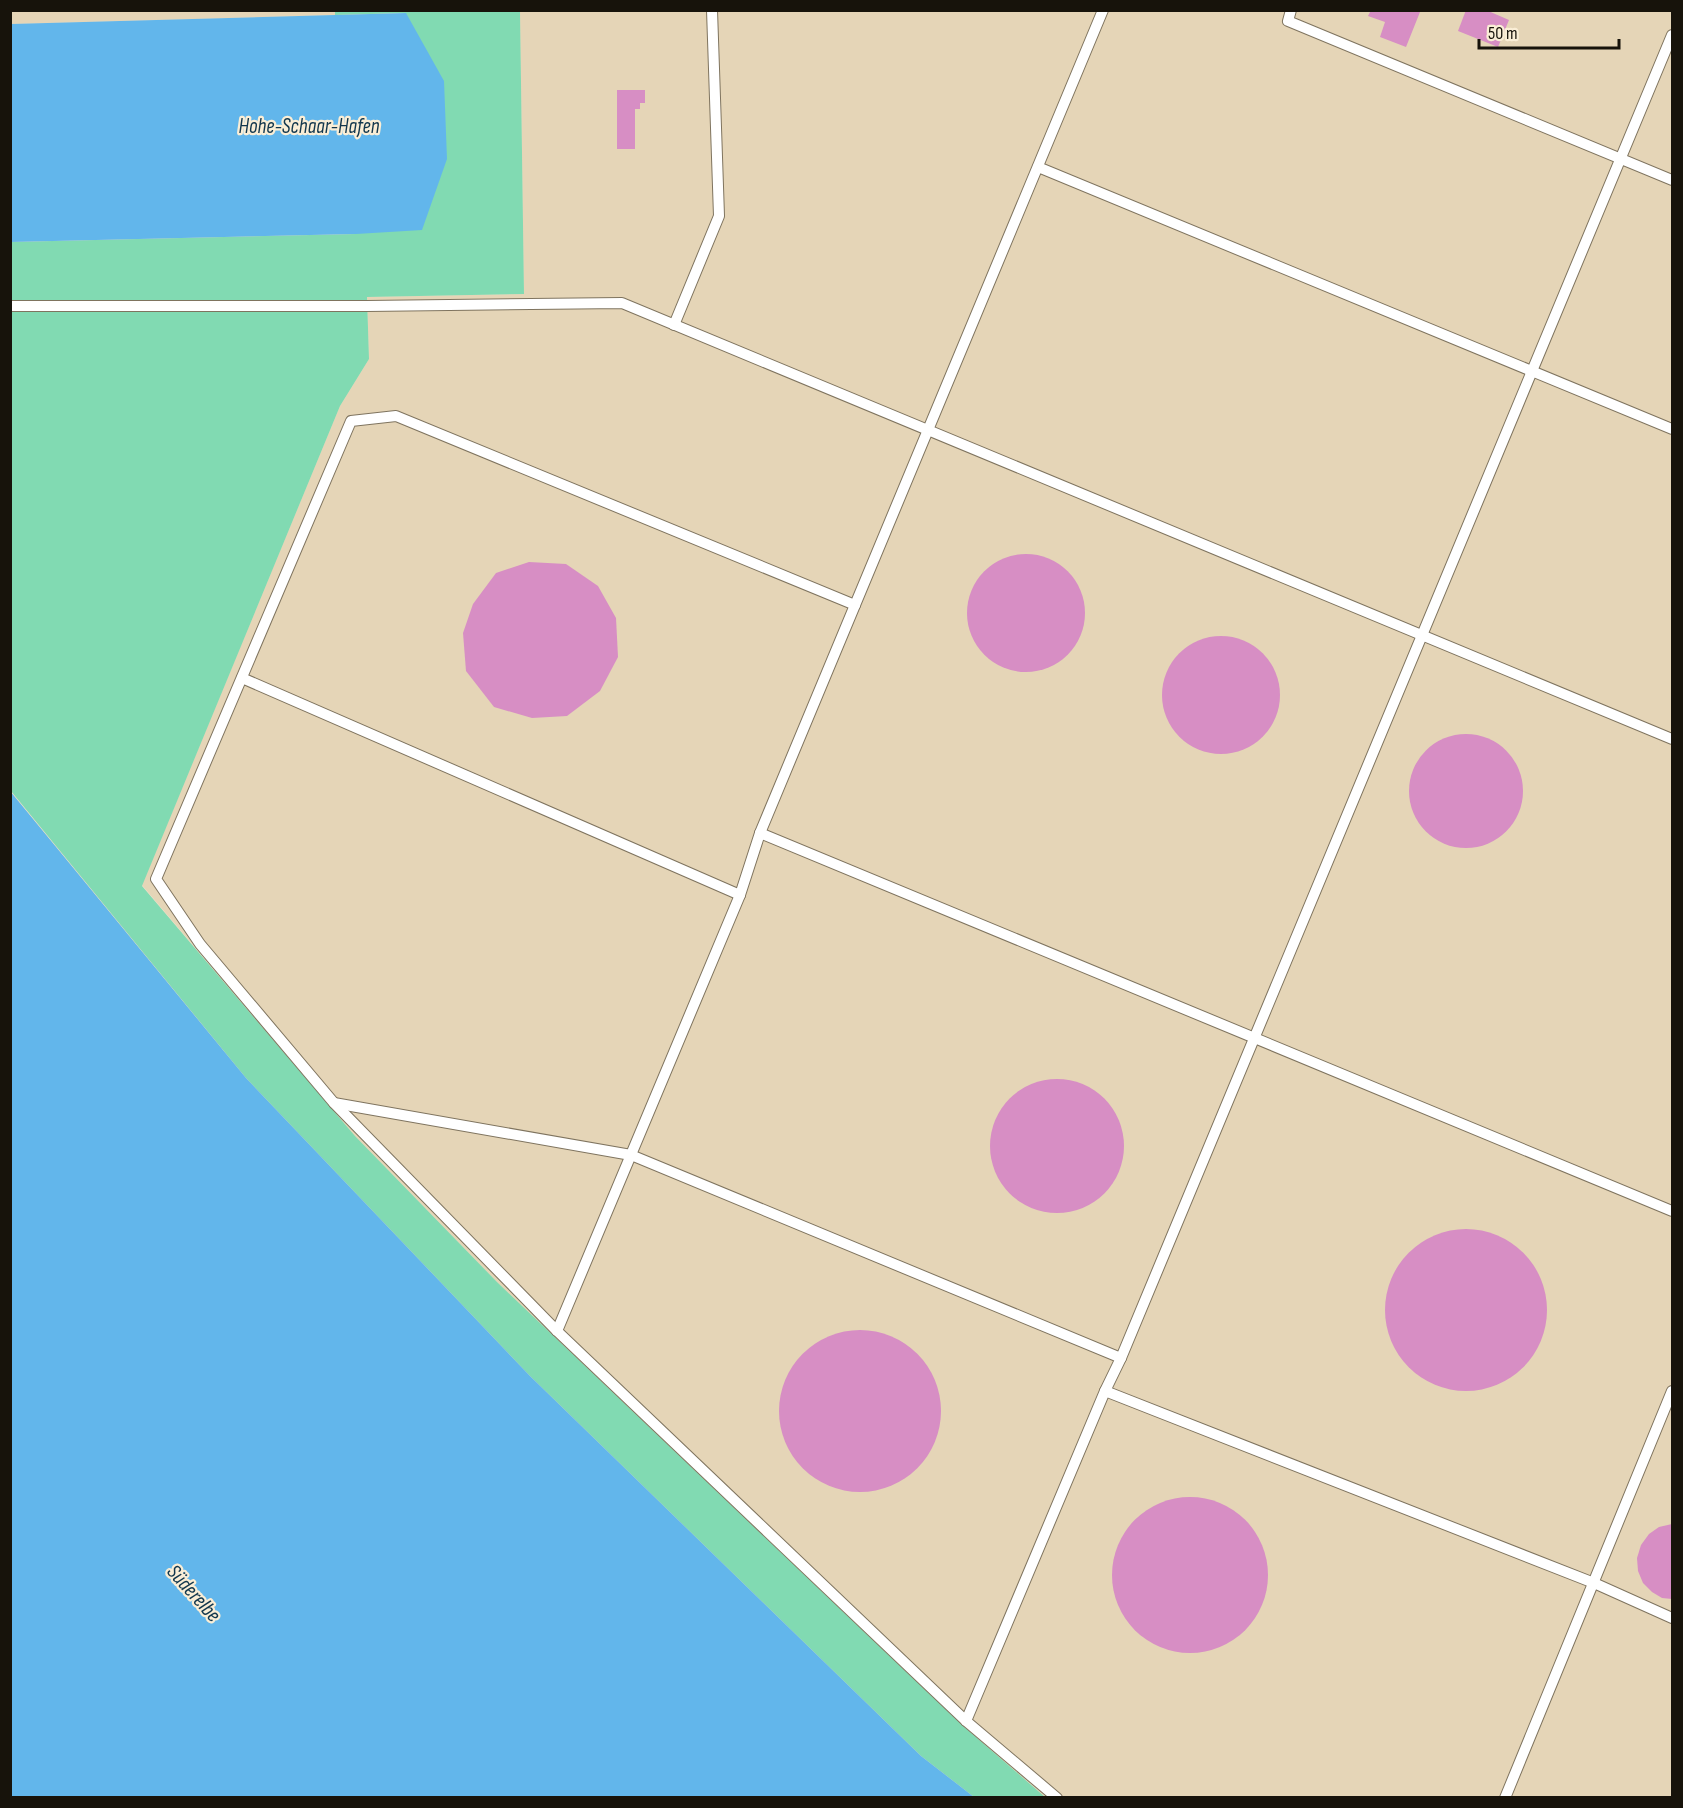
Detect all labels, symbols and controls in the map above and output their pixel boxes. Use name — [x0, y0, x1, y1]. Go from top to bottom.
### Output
scale bar — [1479, 12, 1618, 50]
text: 50 m — [1488, 23, 1518, 44]
water label: Hohe-Schaar-Hafen — [238, 114, 380, 139]
water label: Süderelbe — [161, 1560, 226, 1627]

